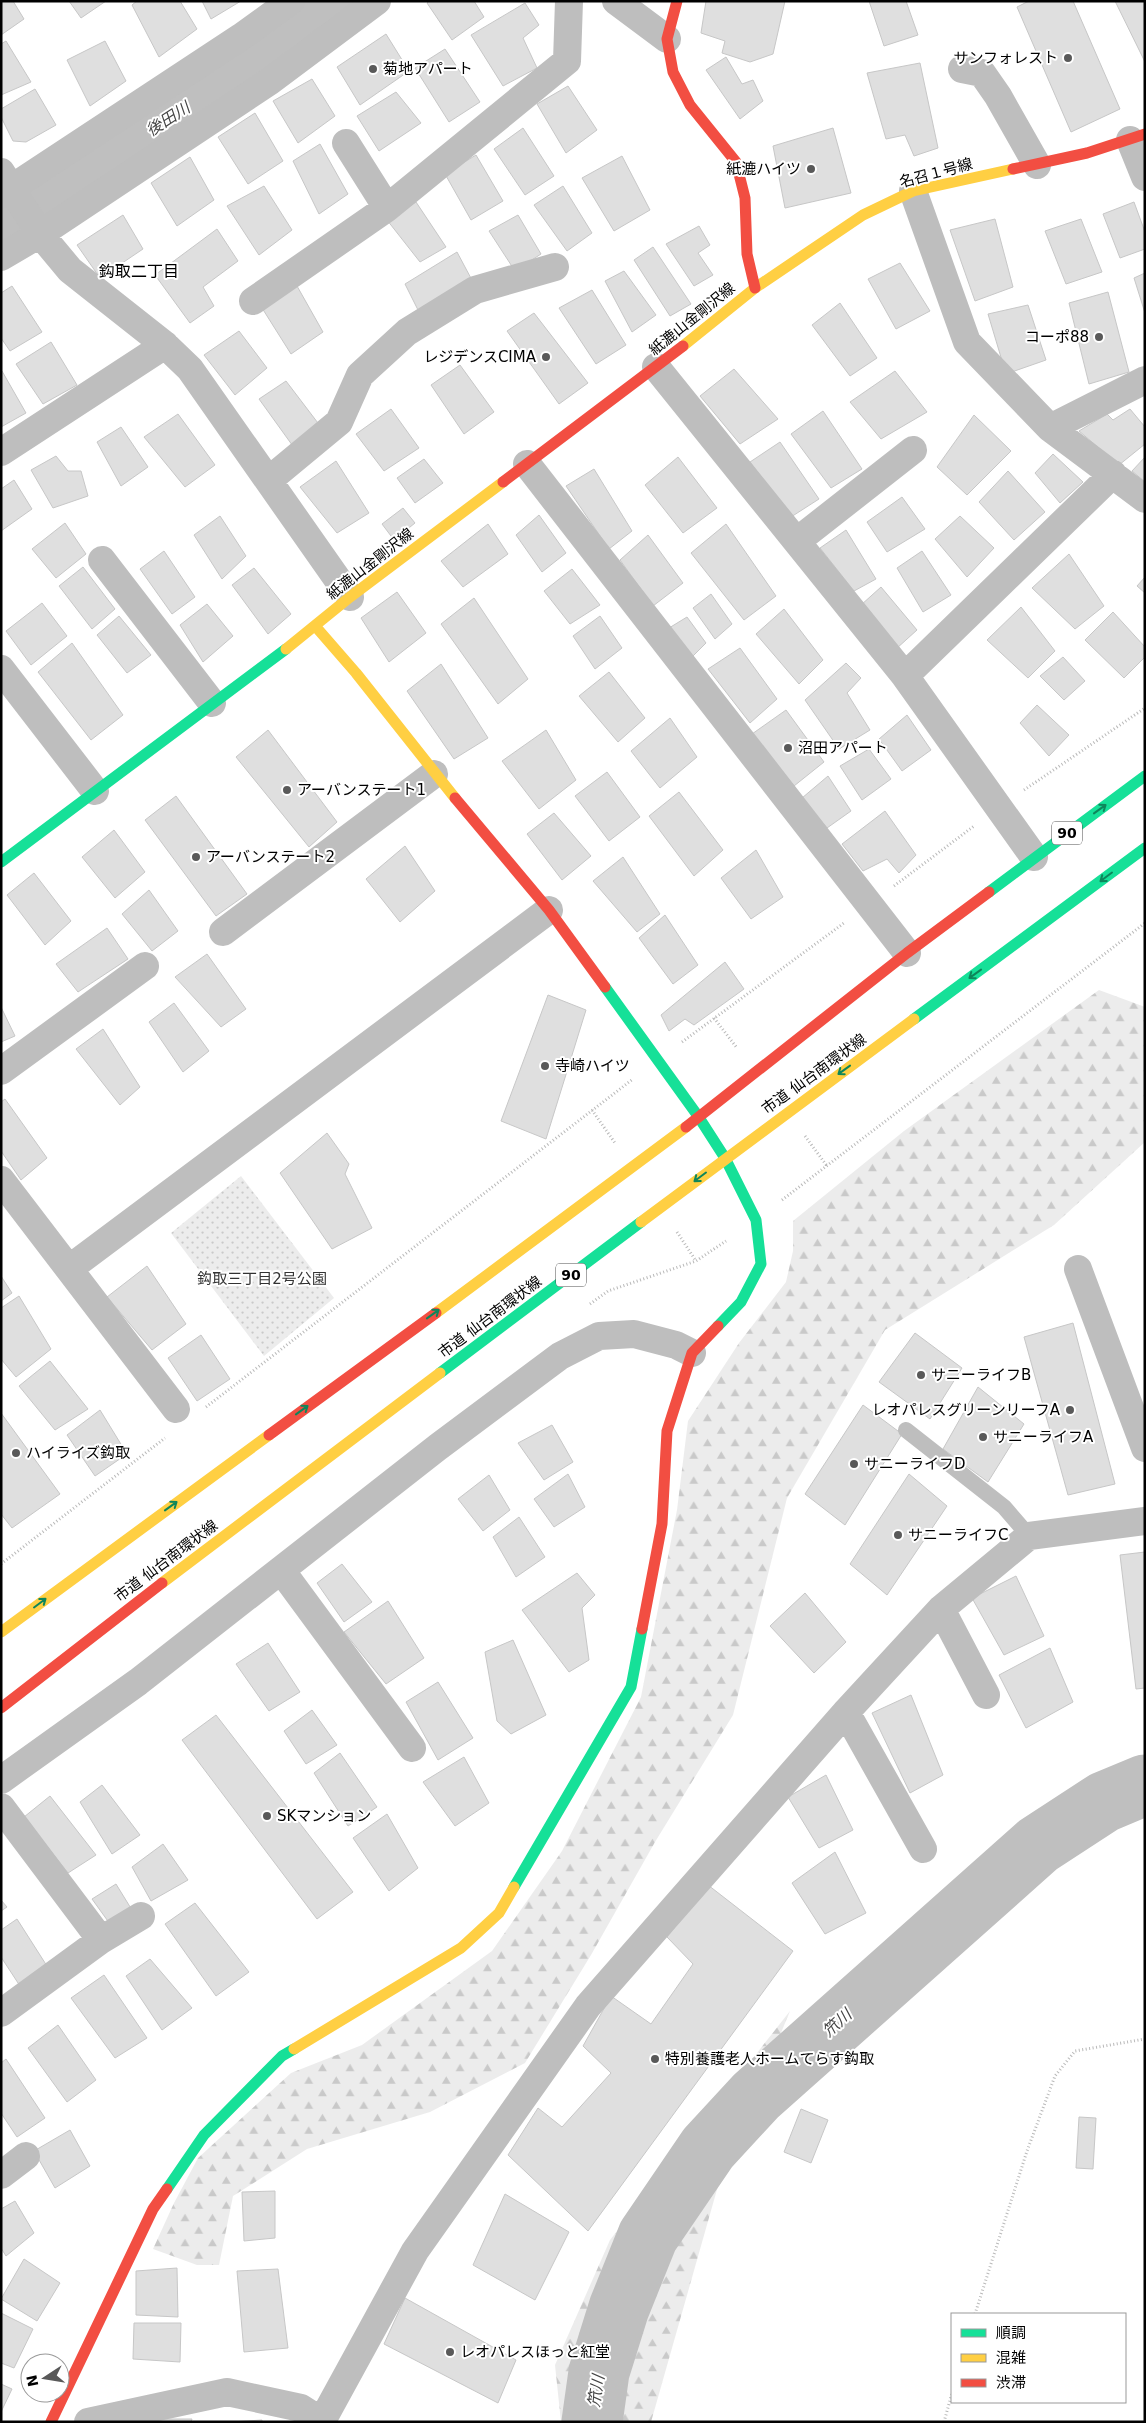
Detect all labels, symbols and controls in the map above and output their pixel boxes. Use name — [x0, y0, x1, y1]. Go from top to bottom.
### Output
place label: サンフォレスト — [953, 49, 1058, 67]
marker: サンフォレスト — [1062, 52, 1074, 64]
place label: 菊地アパート — [383, 60, 473, 78]
marker: 菊地アパート — [367, 63, 379, 75]
water label: 後田川 — [143, 97, 195, 140]
street label: 名召１号線 — [897, 155, 975, 191]
place label: 紙漉ハイツ — [726, 160, 801, 178]
marker: 紙漉ハイツ — [805, 163, 817, 175]
district label: 鈎取二丁目 — [99, 262, 179, 281]
street label: 紙漉山金剛沢線 — [646, 279, 738, 359]
place label: コーポ88 — [1025, 328, 1089, 346]
marker: コーポ88 — [1093, 331, 1105, 343]
place label: レジデンスCIMA — [423, 348, 537, 366]
marker: レジデンスCIMA — [540, 351, 552, 363]
street label: 紙漉山金剛沢線 — [323, 525, 417, 603]
place label: 沼田アパート — [798, 739, 888, 757]
marker: 沼田アパート — [782, 742, 794, 754]
place label: アーバンステート1 — [297, 781, 426, 799]
marker: アーバンステート1 — [281, 784, 293, 796]
one-way arrow — [1093, 804, 1107, 814]
road number: 90 — [1052, 821, 1082, 844]
place label: アーバンステート2 — [206, 848, 335, 866]
marker: アーバンステート2 — [190, 851, 202, 863]
one-way arrow — [1099, 872, 1113, 882]
one-way arrow — [968, 969, 982, 979]
street label: 市道 仙台南環状線 — [758, 1030, 870, 1118]
place label: 寺崎ハイツ — [555, 1057, 630, 1075]
marker: 寺崎ハイツ — [539, 1060, 551, 1072]
one-way arrow — [837, 1065, 851, 1075]
one-way arrow — [694, 1172, 707, 1183]
road number: 90 — [556, 1264, 586, 1286]
park label: 鈎取三丁目2号公園 — [197, 1270, 327, 1288]
street label: 市道 仙台南環状線 — [435, 1272, 545, 1362]
one-way arrow — [426, 1309, 440, 1319]
place label: サニーライフB — [931, 1366, 1031, 1384]
marker: サニーライフB — [915, 1369, 927, 1381]
place label: レオパレスグリーンリーフA — [871, 1401, 1061, 1419]
marker: レオパレスグリーンリーフA — [1064, 1404, 1076, 1416]
one-way arrow — [295, 1405, 309, 1415]
place label: サニーライフA — [993, 1428, 1094, 1446]
marker: サニーライフA — [977, 1431, 989, 1443]
place label: ハイライズ鈎取 — [26, 1444, 130, 1462]
marker: ハイライズ鈎取 — [10, 1447, 22, 1459]
place label: サニーライフD — [864, 1455, 966, 1473]
marker: サニーライフD — [848, 1458, 860, 1470]
one-way arrow — [164, 1501, 178, 1511]
street label: 市道 仙台南環状線 — [111, 1516, 221, 1606]
place label: サニーライフC — [908, 1526, 1008, 1544]
marker: サニーライフC — [892, 1529, 904, 1541]
one-way arrow — [33, 1598, 47, 1608]
place label: SKマンション — [277, 1807, 371, 1825]
marker: SKマンション — [261, 1810, 273, 1822]
water label: 笊川 — [819, 2004, 857, 2041]
place label: 特別養護老人ホームてらす鈎取 — [665, 2050, 874, 2068]
marker: 特別養護老人ホームてらす鈎取 — [649, 2053, 661, 2065]
legend — [951, 2313, 1126, 2403]
text: 順調 — [996, 2324, 1026, 2342]
place label: レオパレスほっと紅堂 — [460, 2343, 610, 2361]
marker: レオパレスほっと紅堂 — [444, 2346, 456, 2358]
text: 混雑 — [996, 2349, 1026, 2367]
north arrow — [20, 2353, 70, 2403]
water label: 笊川 — [584, 2372, 608, 2408]
text: N — [23, 2373, 41, 2388]
text: 渋滞 — [996, 2374, 1026, 2392]

